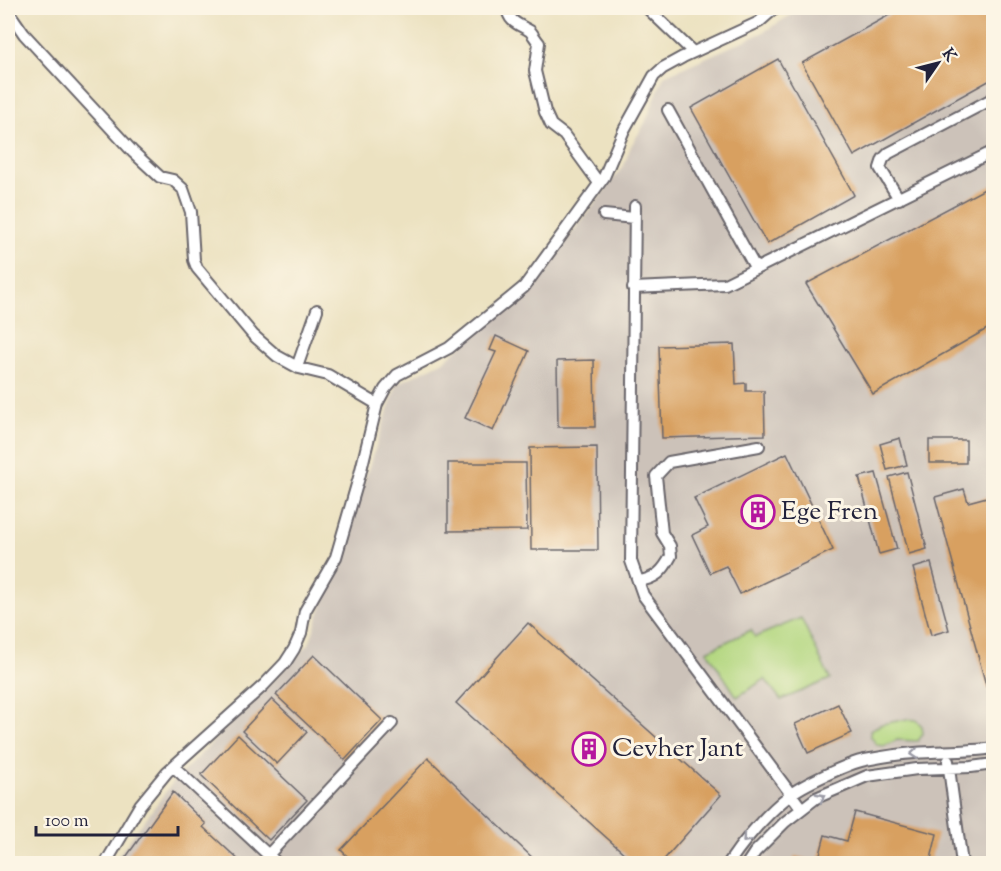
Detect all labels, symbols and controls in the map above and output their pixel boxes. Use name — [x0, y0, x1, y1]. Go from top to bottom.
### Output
north arrow — [908, 33, 968, 93]
text: K — [935, 44, 961, 68]
building icon: Ege Fren — [740, 494, 776, 530]
place label: Ege Fren — [781, 494, 878, 531]
building icon: Cevher Jant — [571, 731, 607, 767]
place label: Cevher Jant — [612, 731, 743, 768]
one-way arrow — [910, 747, 919, 760]
one-way arrow — [814, 792, 825, 804]
scale bar — [36, 799, 178, 837]
text: 100 m — [45, 809, 89, 835]
one-way arrow — [742, 832, 753, 843]

